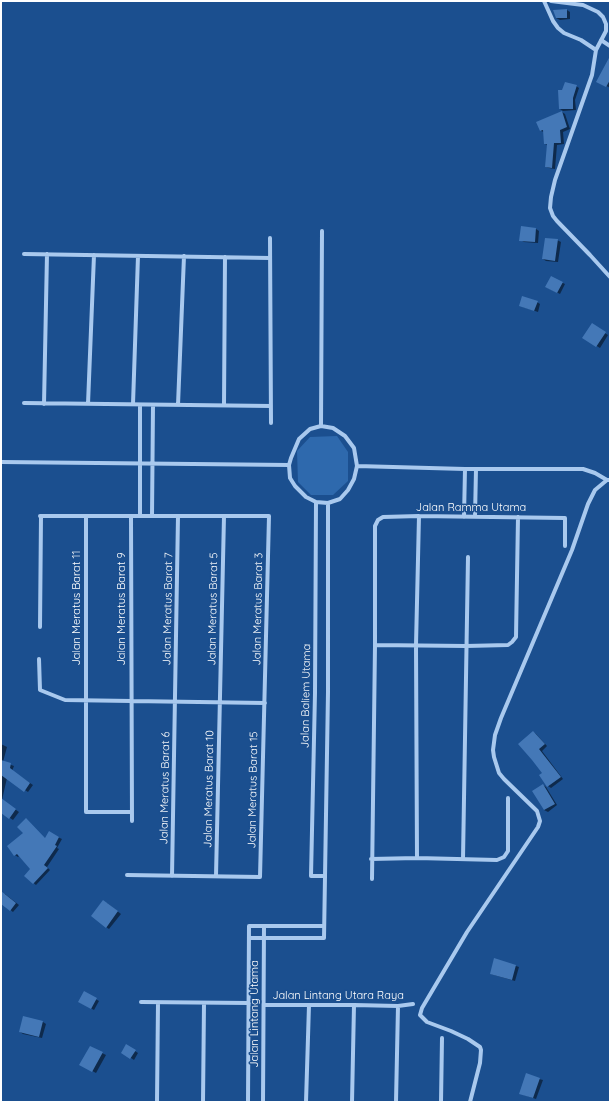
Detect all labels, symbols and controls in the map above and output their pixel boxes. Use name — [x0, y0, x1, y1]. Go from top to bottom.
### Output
street label: Jalan Ramma Utama — [416, 501, 526, 515]
street label: Jalan Meratus Barat 11 — [70, 550, 84, 666]
street label: Jalan Meratus Barat 9 — [115, 552, 129, 666]
street label: Jalan Meratus Barat 5 — [205, 552, 221, 666]
street label: Jalan Meratus Barat 3 — [250, 552, 266, 666]
street label: Jalan Meratus Barat 7 — [160, 553, 176, 665]
street label: Jalan Baliem Utama — [298, 644, 314, 748]
street label: Jalan Meratus Barat 10 — [201, 730, 217, 848]
street label: Jalan Meratus Barat 6 — [157, 731, 173, 845]
street label: Jalan Meratus Barat 15 — [245, 731, 261, 849]
street label: Jalan Lintang Utama — [248, 960, 262, 1068]
street label: Jalan Lintang Utara Raya — [272, 989, 404, 1003]

